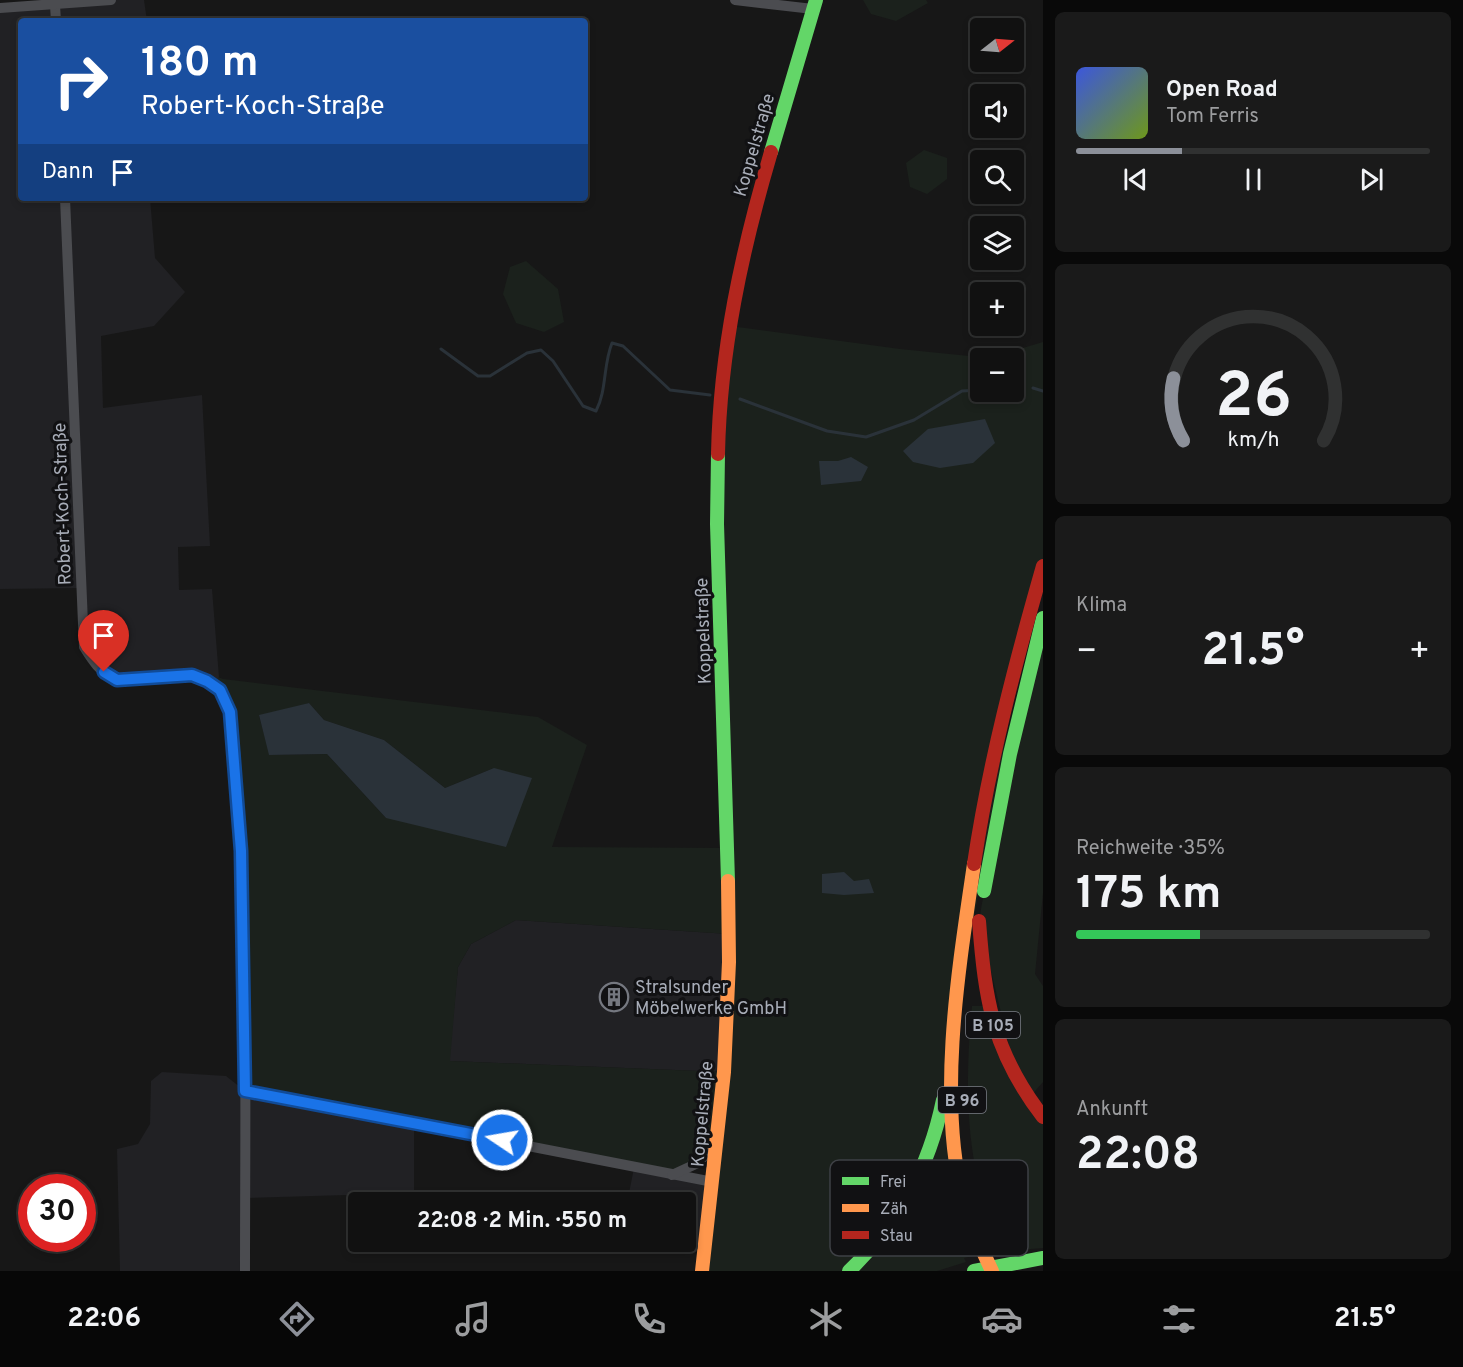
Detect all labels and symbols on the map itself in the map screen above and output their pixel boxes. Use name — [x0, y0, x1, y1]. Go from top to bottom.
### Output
north arrow — [970, 18, 1024, 72]
street label: Koppelstraße — [730, 91, 781, 200]
street label: Robert-Koch-Straße — [49, 422, 78, 585]
street label: Koppelstraße — [691, 577, 718, 685]
pin — [78, 610, 129, 672]
place label: Stralsunder Möbelwerke GmbH — [635, 977, 787, 1021]
building icon: Stralsunder Möbelwerke GmbH — [598, 981, 630, 1013]
road number: B 105 — [966, 1012, 1020, 1038]
street label: Koppelstraße — [687, 1060, 720, 1168]
road number: B 96 — [938, 1087, 986, 1113]
position arrow — [470, 1108, 534, 1172]
legend — [830, 1160, 1028, 1256]
text: Frei — [880, 1173, 906, 1193]
speed limit sign: 30 — [18, 1174, 96, 1252]
text: Zäh — [880, 1200, 908, 1220]
text: Stau — [880, 1227, 913, 1247]

